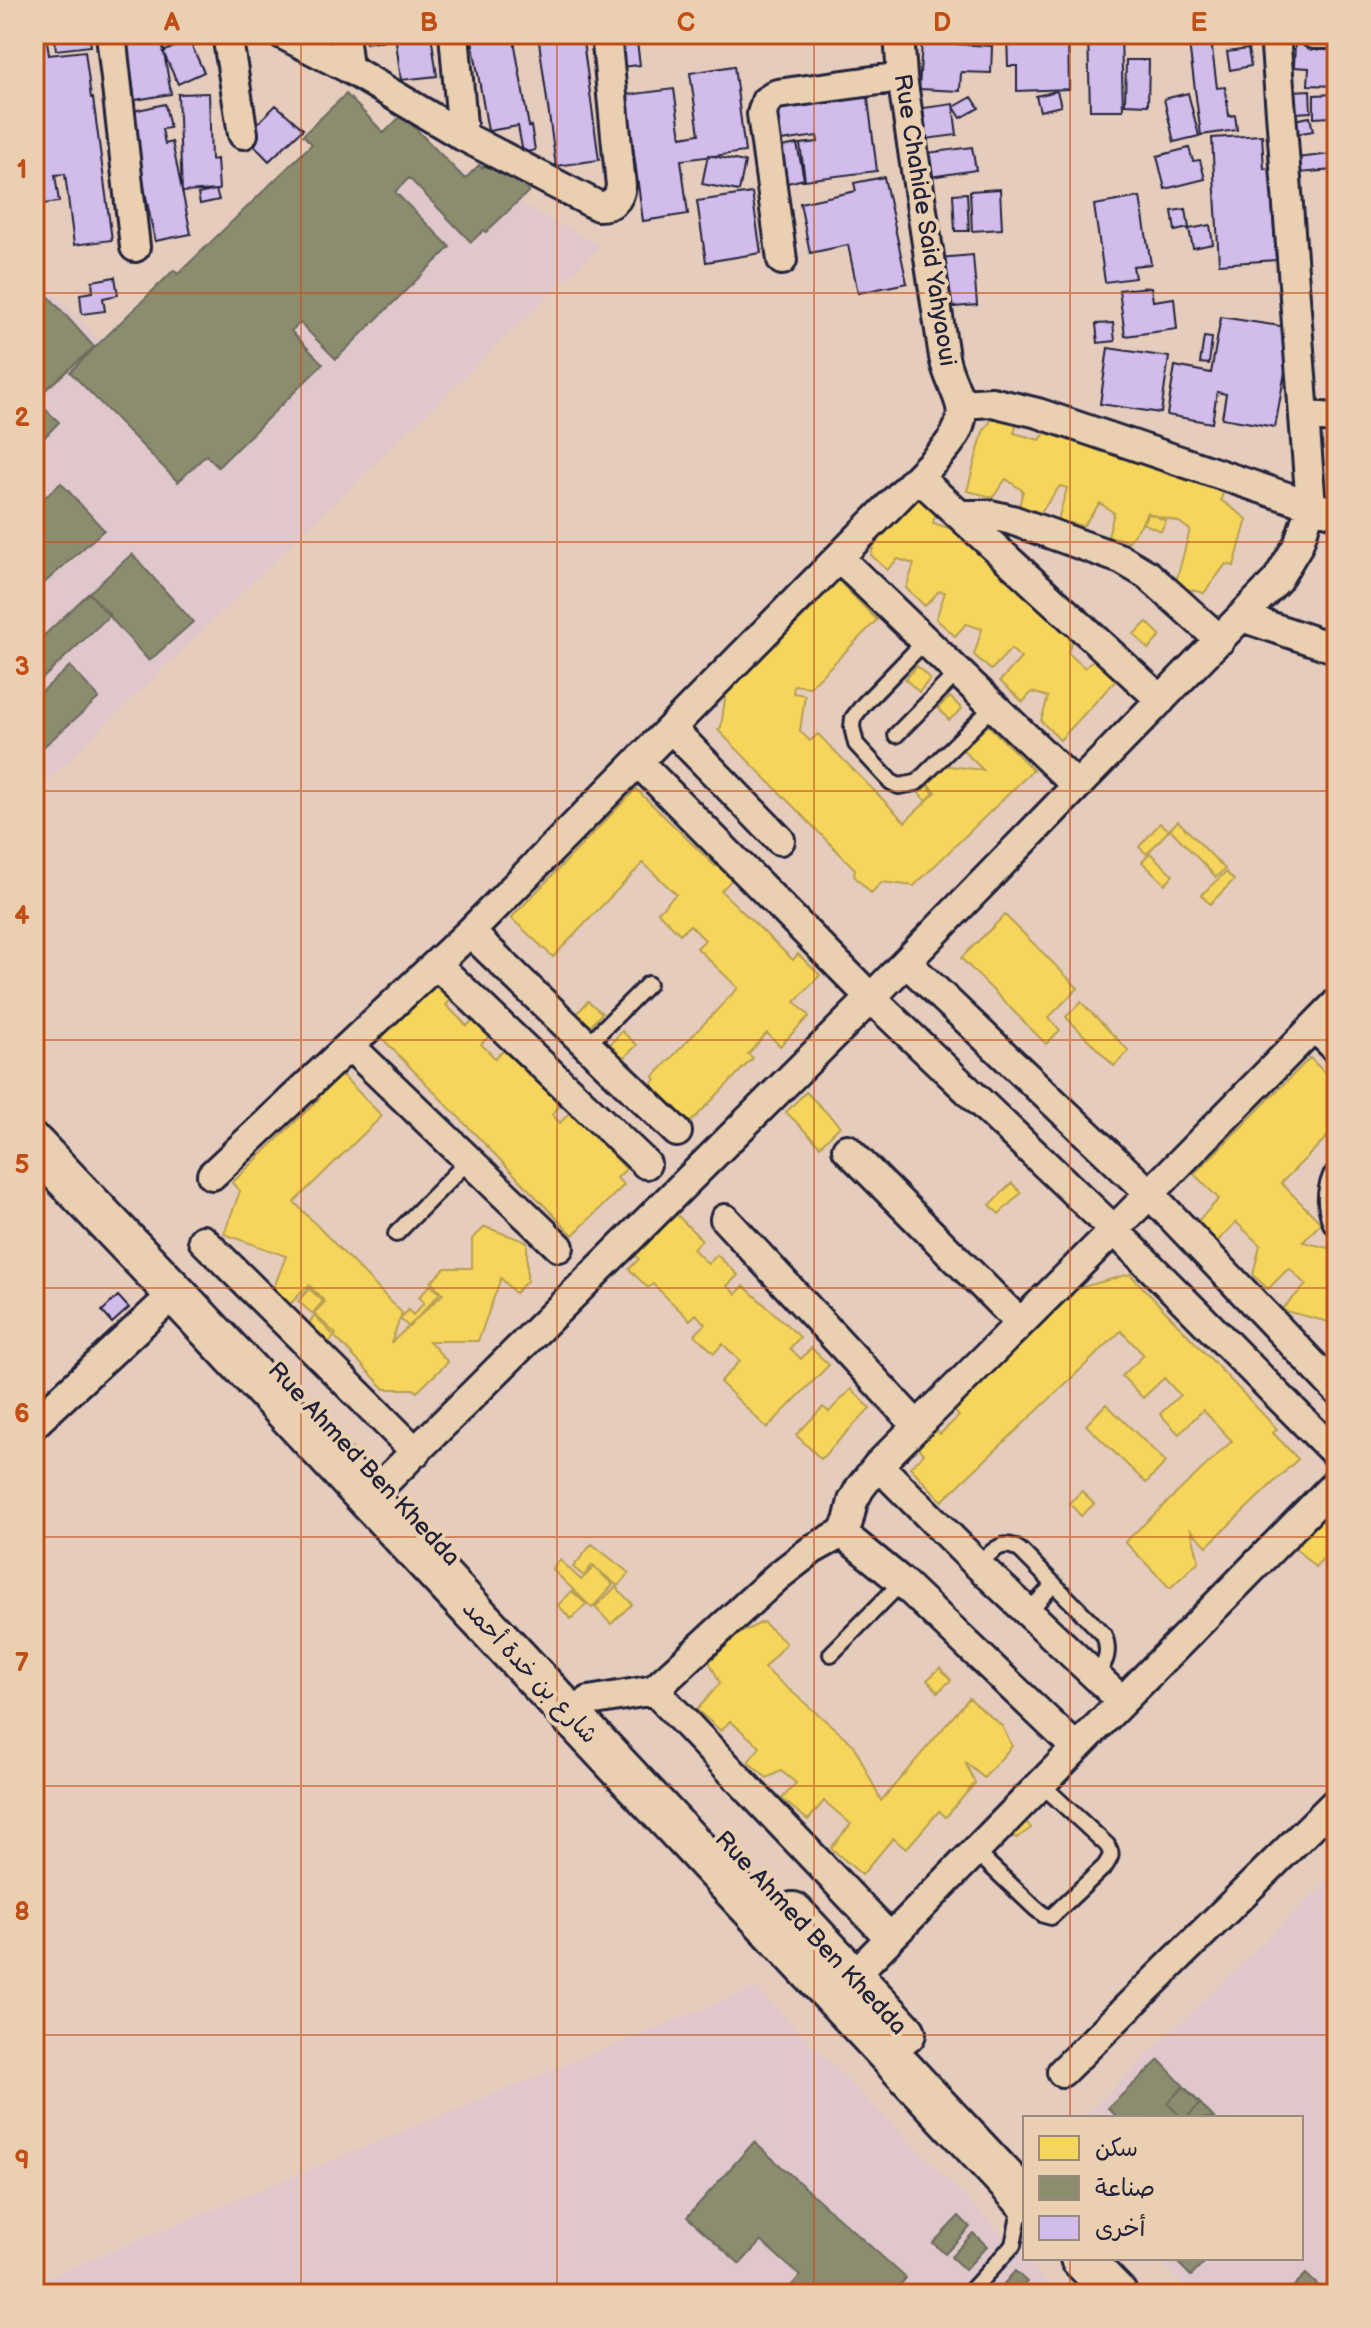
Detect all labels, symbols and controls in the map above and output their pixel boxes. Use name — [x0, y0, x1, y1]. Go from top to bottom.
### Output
text: A — [163, 8, 180, 39]
text: B — [420, 8, 438, 39]
text: C — [677, 8, 695, 39]
text: D — [933, 8, 951, 39]
text: E — [1191, 8, 1208, 39]
street label: Rue Chahide Said Yahyaoui — [888, 72, 962, 368]
text: 1 — [17, 155, 27, 186]
text: 2 — [14, 403, 30, 434]
text: 3 — [14, 652, 30, 683]
text: 4 — [14, 901, 30, 932]
text: 5 — [14, 1150, 30, 1181]
street label: Rue Ahmed Ben Khedda — [262, 1356, 466, 1572]
text: 6 — [14, 1399, 30, 1430]
street label: شارع بن خدة أحمد — [455, 1594, 605, 1751]
text: 7 — [15, 1648, 29, 1679]
street label: Rue Ahmed Ben Khedda — [709, 1825, 913, 2041]
text: 8 — [14, 1897, 30, 1928]
legend — [1023, 2116, 1303, 2260]
text: سكن — [1095, 2134, 1138, 2163]
text: 9 — [14, 2146, 30, 2177]
text: صناعة — [1095, 2174, 1155, 2203]
text: أخرى — [1095, 2213, 1146, 2243]

